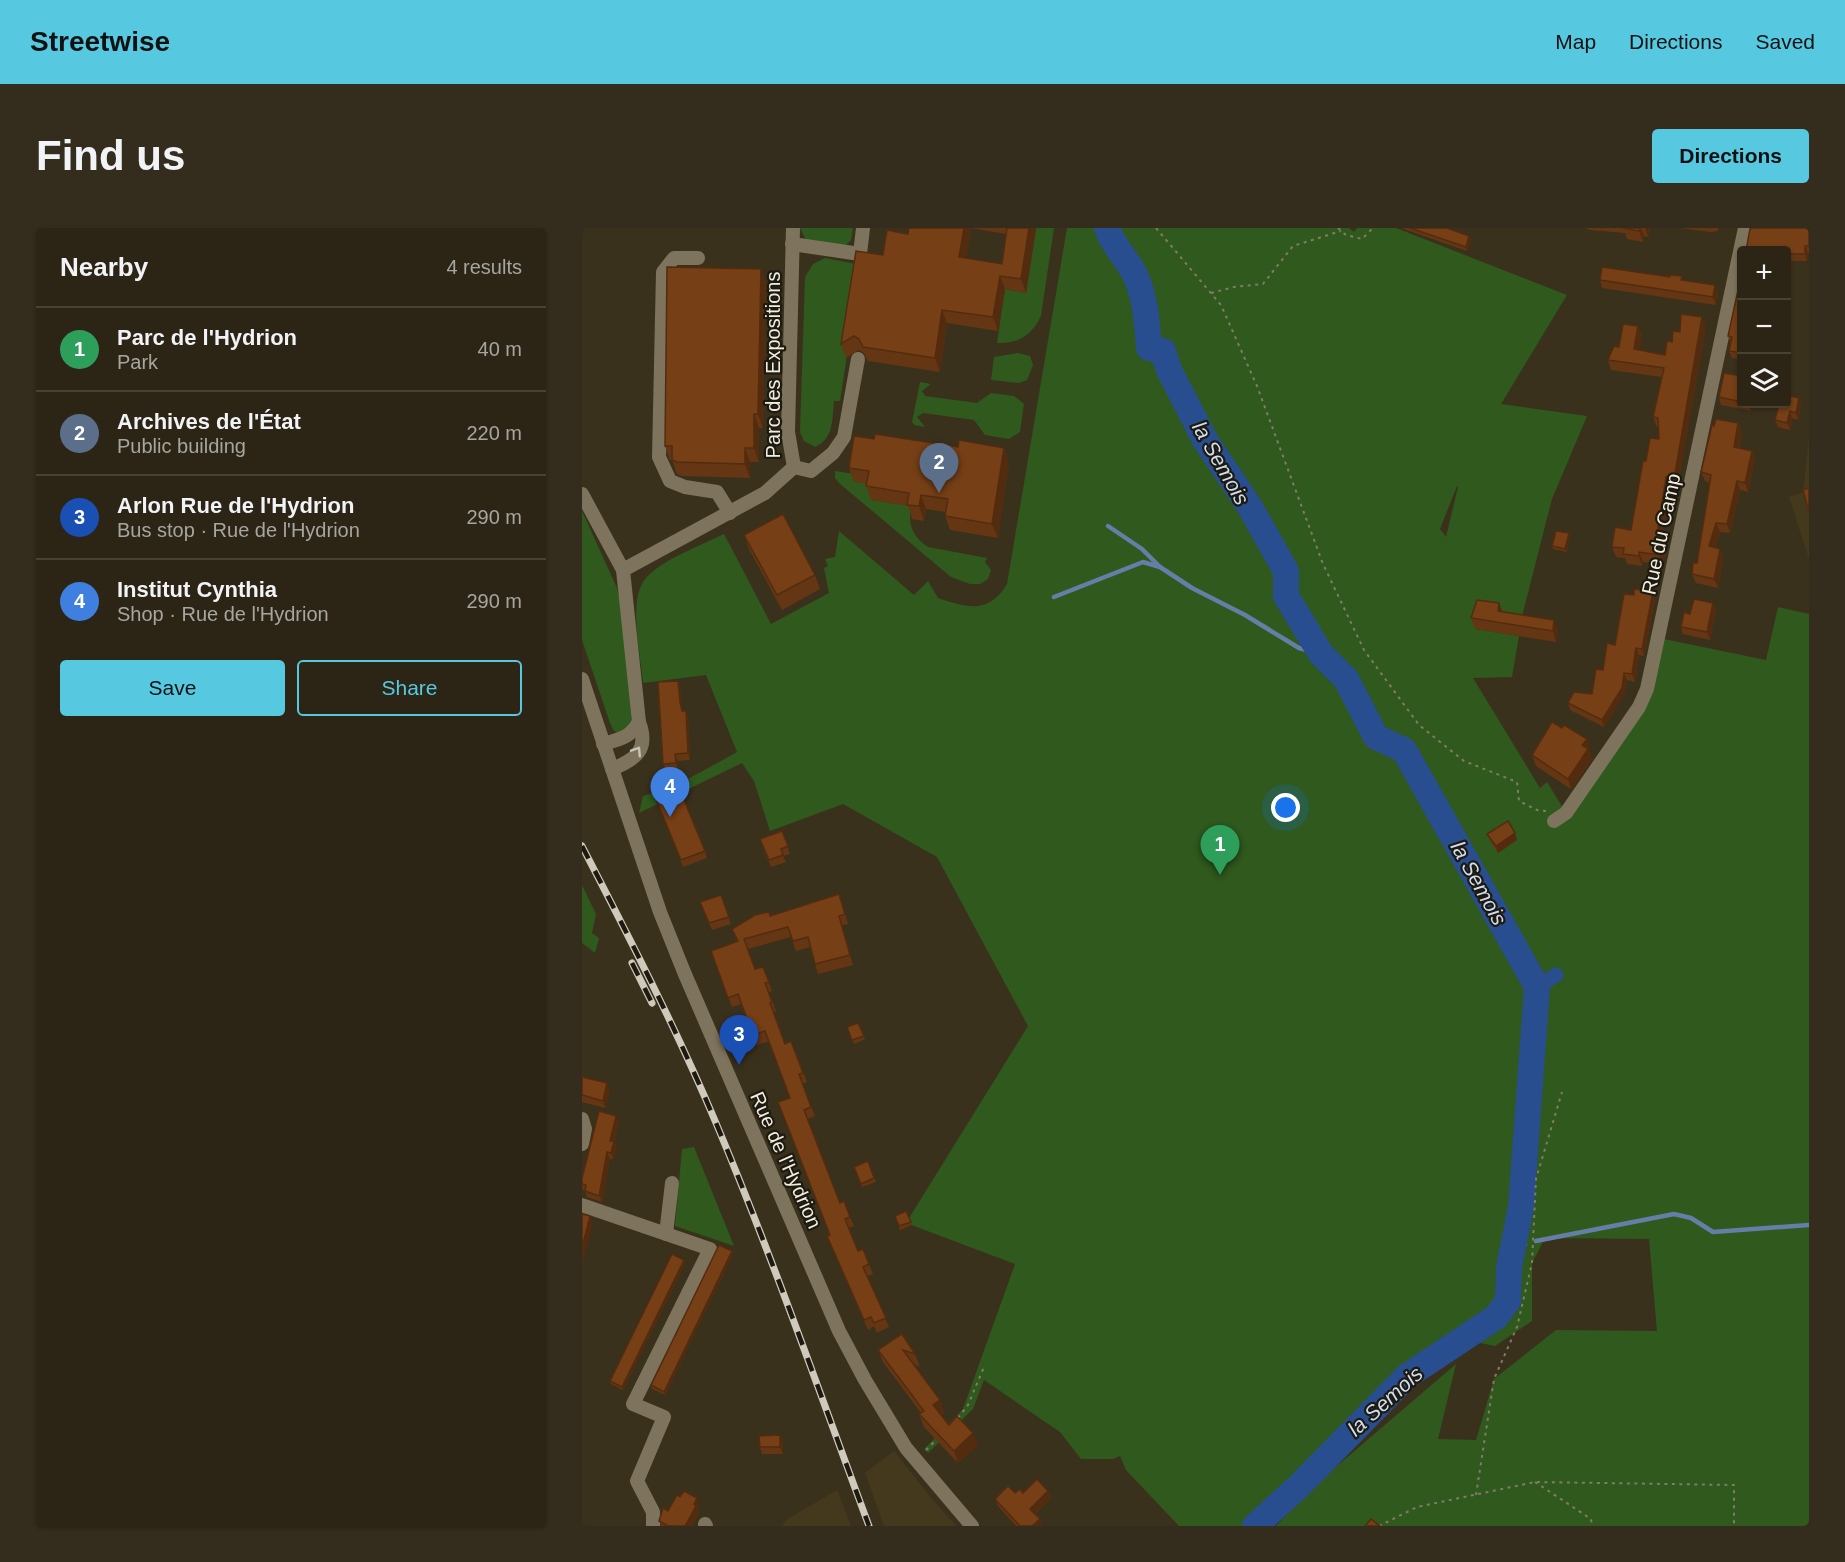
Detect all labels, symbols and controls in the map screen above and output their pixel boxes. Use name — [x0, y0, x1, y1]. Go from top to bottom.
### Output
text: Streetwise — [30, 26, 170, 57]
text: Map — [1555, 30, 1596, 53]
text: Directions — [1629, 30, 1722, 53]
text: Saved — [1755, 30, 1815, 53]
button: Directions — [1652, 129, 1809, 183]
text: Find us — [36, 132, 185, 179]
map controls — [1737, 246, 1791, 408]
button: + — [1737, 246, 1791, 300]
text: Nearby — [60, 252, 148, 282]
text: 4 results — [446, 256, 522, 278]
street label: Parc des Expositions — [762, 272, 784, 458]
button: − — [1737, 300, 1791, 354]
text: Parc de l'Hydrion — [117, 325, 297, 350]
text: 1 — [74, 338, 85, 360]
text: 40 m — [478, 338, 522, 360]
text: Park — [117, 351, 158, 373]
button: layers — [1737, 354, 1791, 408]
text: Archives de l'État — [117, 409, 301, 434]
water label: la Semois — [1188, 417, 1254, 509]
text: 2 — [74, 422, 85, 444]
text: 220 m — [466, 422, 522, 444]
text: Public building — [117, 435, 246, 457]
pin: 2 — [920, 444, 958, 493]
street label: Rue du Camp — [1637, 471, 1685, 597]
text: Arlon Rue de l'Hydrion — [117, 493, 354, 518]
text: 3 — [74, 506, 85, 528]
text: 290 m — [466, 506, 522, 528]
text: Bus stop · Rue de l'Hydrion — [117, 519, 360, 541]
text: Institut Cynthia — [117, 577, 277, 602]
text: 4 — [74, 590, 85, 612]
text: 290 m — [466, 590, 522, 612]
text: Shop · Rue de l'Hydrion — [117, 603, 329, 625]
button: Save — [60, 660, 285, 716]
button: Share — [297, 660, 522, 716]
one-way arrow — [630, 747, 641, 758]
pin: 4 — [650, 768, 689, 817]
your location — [1271, 793, 1300, 822]
pin: 1 — [1200, 826, 1240, 875]
water label: la Semois — [1447, 837, 1512, 929]
pin: 3 — [720, 1016, 758, 1065]
street label: Rue de l'Hydrion — [746, 1088, 826, 1232]
water label: la Semois — [1343, 1361, 1427, 1440]

